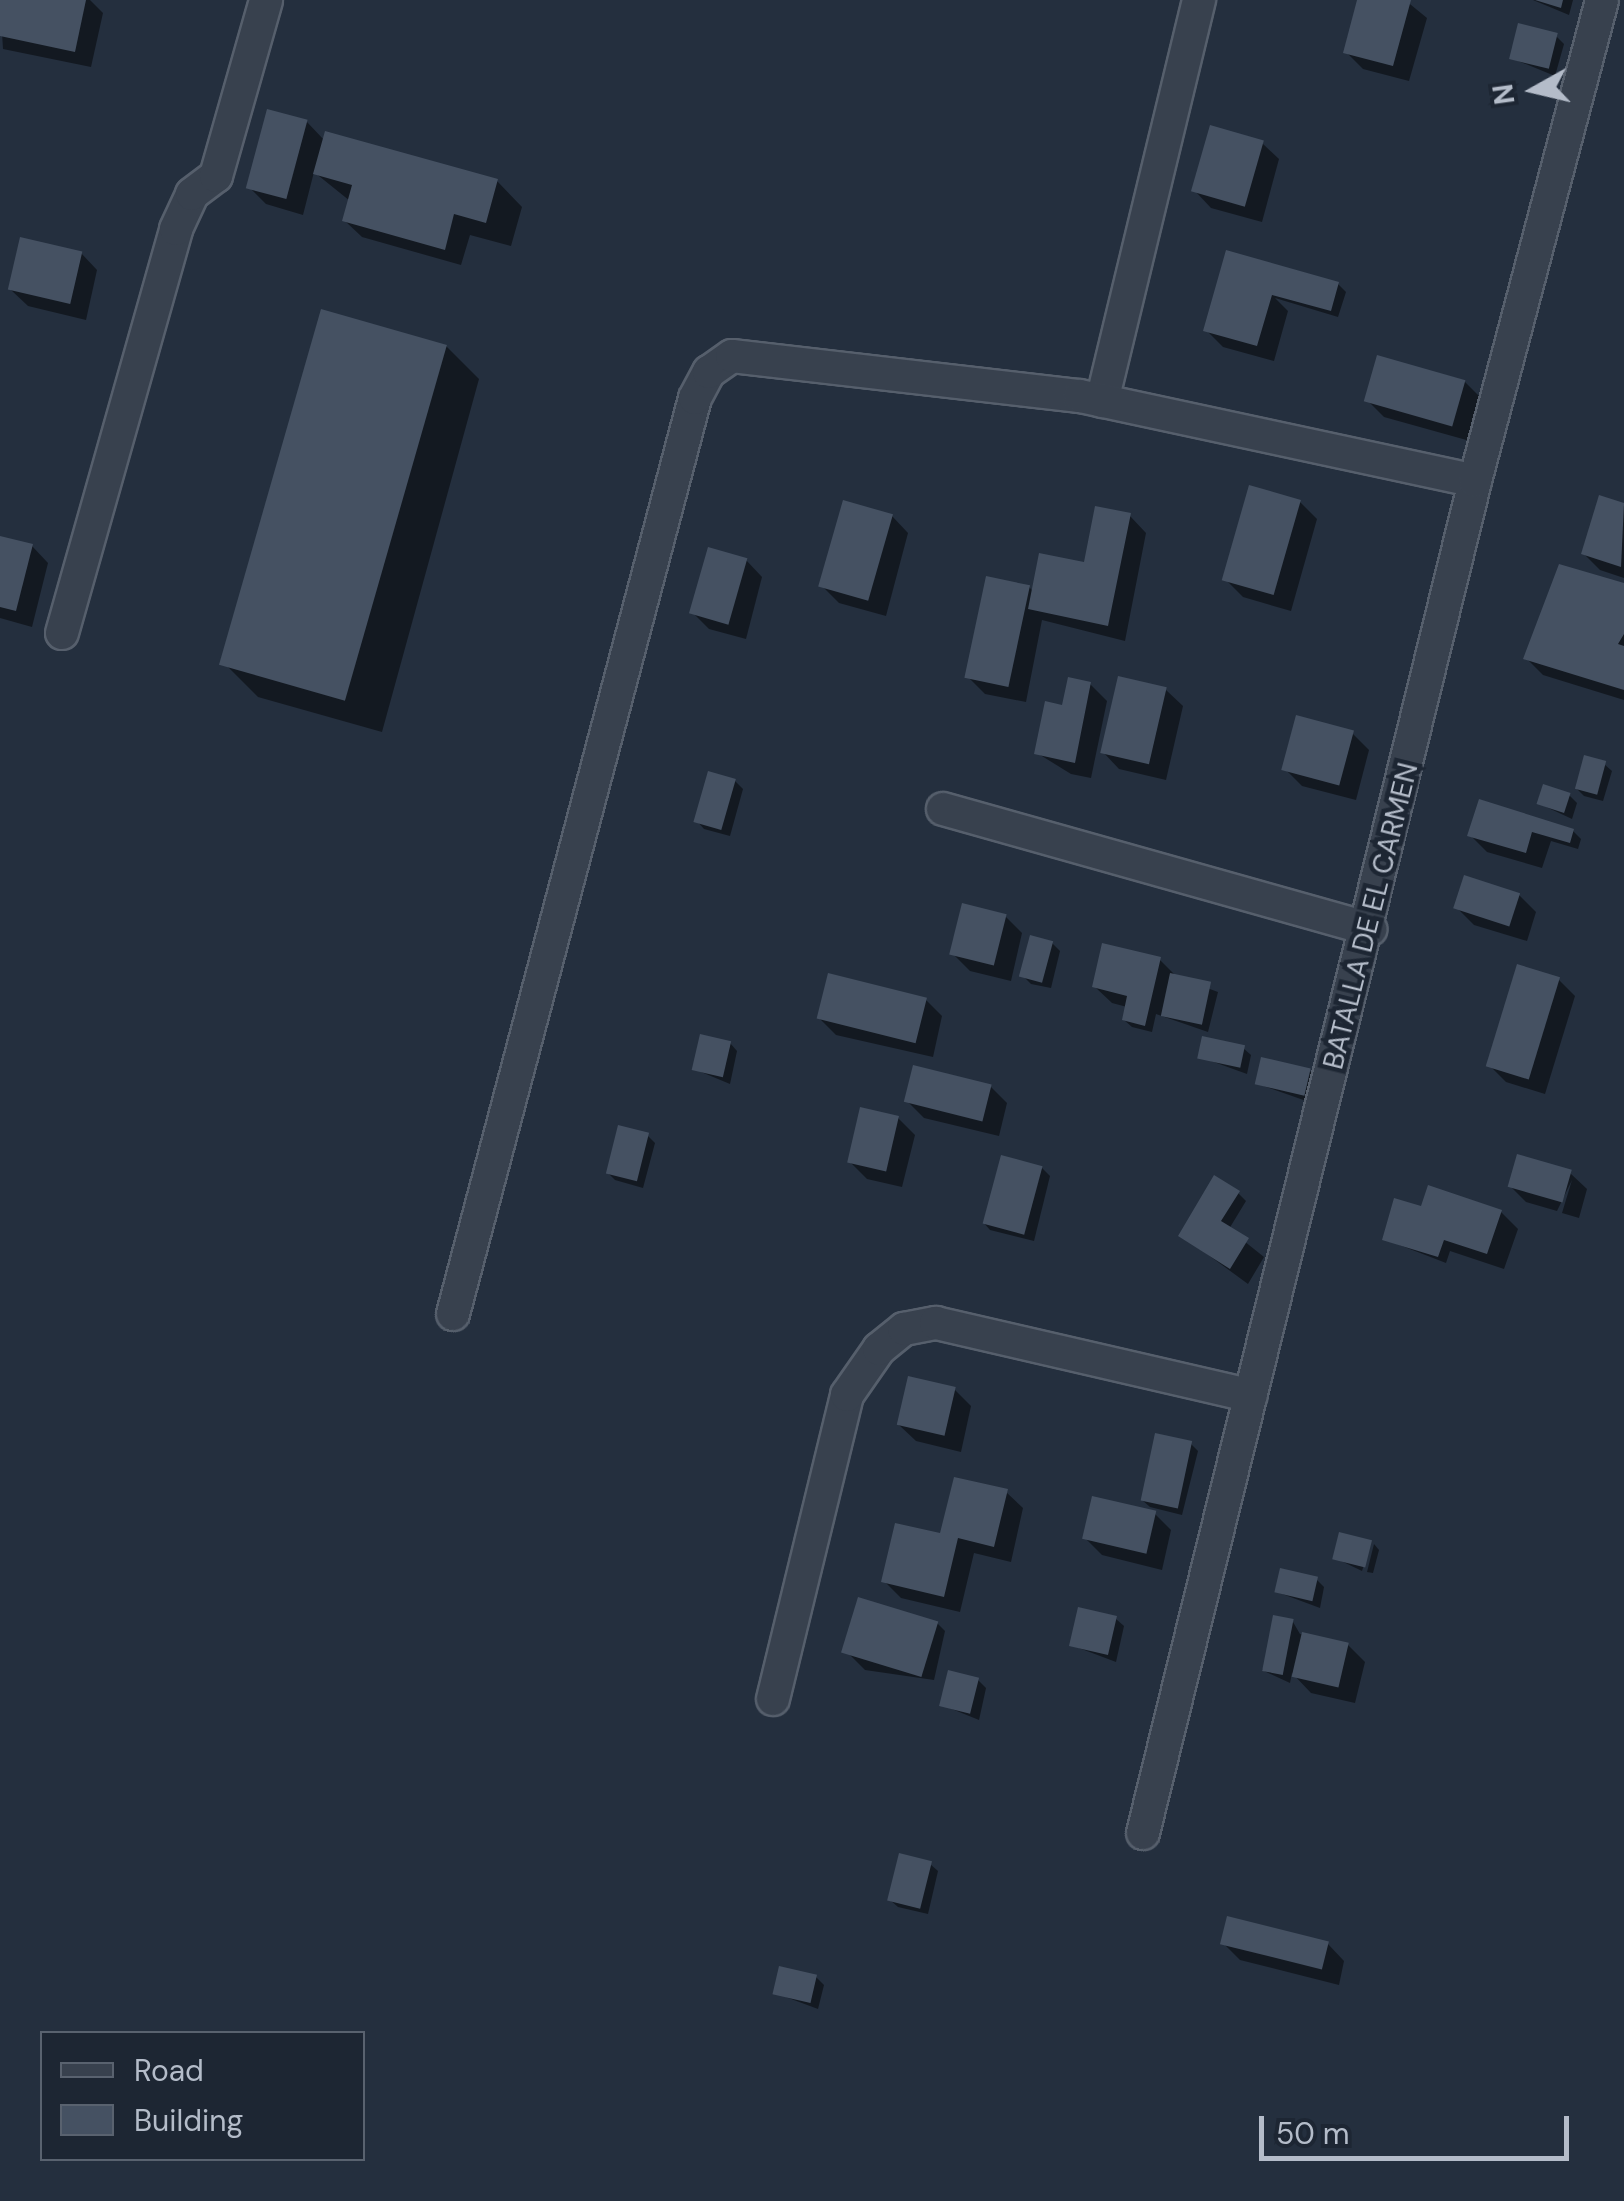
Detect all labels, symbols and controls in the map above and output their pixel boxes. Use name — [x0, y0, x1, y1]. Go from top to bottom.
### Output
north arrow — [1484, 40, 1584, 140]
text: N — [1484, 82, 1524, 107]
street label: BATALLA DE EL CARMEN — [1317, 759, 1425, 1073]
legend — [40, 2031, 365, 2161]
text: Road — [134, 2051, 204, 2090]
scale bar — [1264, 2096, 1574, 2158]
text: Building — [134, 2101, 243, 2140]
text: 50 m — [1276, 2114, 1350, 2153]

